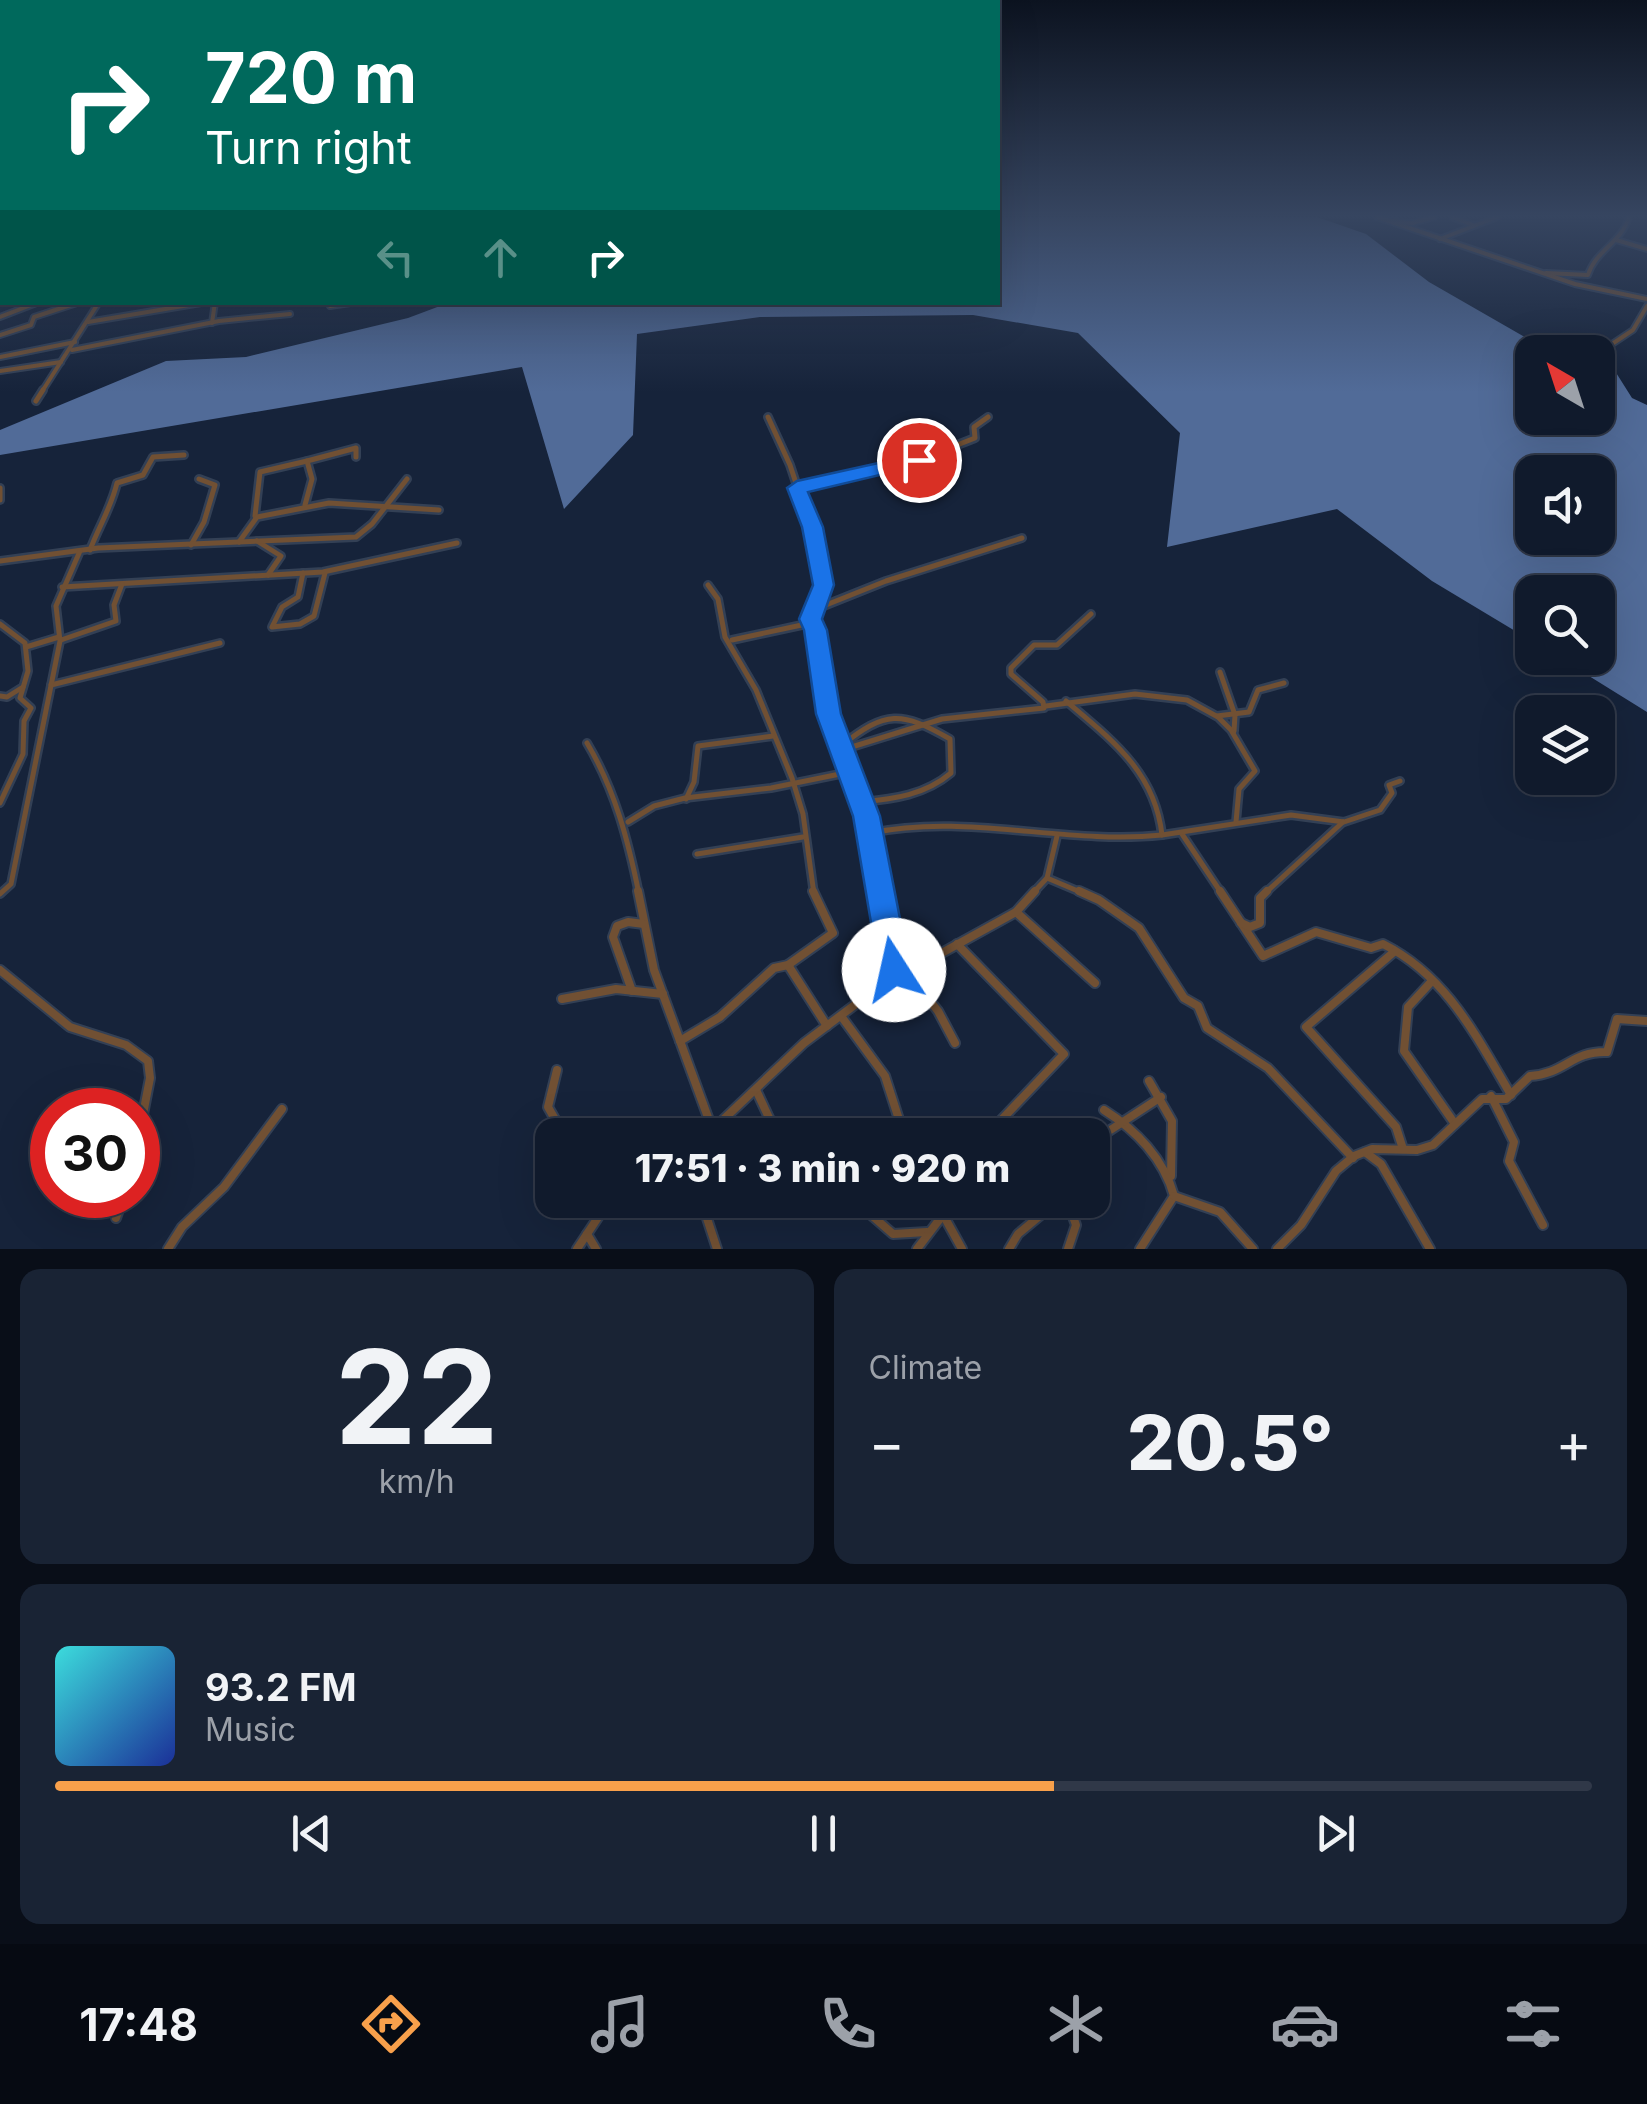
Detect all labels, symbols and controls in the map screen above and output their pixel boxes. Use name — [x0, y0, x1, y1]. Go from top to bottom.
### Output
text: 720 m — [205, 35, 417, 120]
icon: right — [40, 40, 170, 170]
text: Turn right — [205, 120, 412, 175]
icon: left — [368, 230, 423, 285]
icon: ahead — [473, 230, 528, 285]
icon: right — [578, 230, 633, 285]
north arrow — [1515, 335, 1615, 435]
map controls — [1515, 335, 1615, 795]
pin — [877, 418, 962, 503]
icon: arrive — [892, 433, 947, 488]
button: sound — [1515, 455, 1615, 555]
button: search — [1515, 575, 1615, 675]
button: layers — [1515, 695, 1615, 795]
position arrow — [842, 918, 946, 1022]
speed limit sign: 30 — [30, 1088, 160, 1218]
text: 17:51 · 3 min · 920 m — [635, 1145, 1010, 1191]
text: 22 — [335, 1318, 499, 1475]
text: Climate — [869, 1348, 982, 1387]
text: 20.5° — [1127, 1397, 1334, 1488]
text: − — [869, 1410, 905, 1476]
text: + — [1556, 1410, 1592, 1476]
text: km/h — [379, 1462, 455, 1501]
text: 93.2 FM — [205, 1664, 357, 1710]
text: Music — [205, 1710, 296, 1749]
icon: previous — [284, 1806, 339, 1861]
icon: pause — [796, 1806, 851, 1861]
icon: next — [1308, 1806, 1363, 1861]
icon: directions — [356, 1989, 426, 2059]
icon: music — [585, 1989, 655, 2059]
icon: phone — [813, 1989, 883, 2059]
icon: climate — [1041, 1989, 1111, 2059]
icon: car — [1270, 1989, 1340, 2059]
icon: filters — [1498, 1989, 1568, 2059]
text: 17:48 — [79, 1997, 198, 2052]

